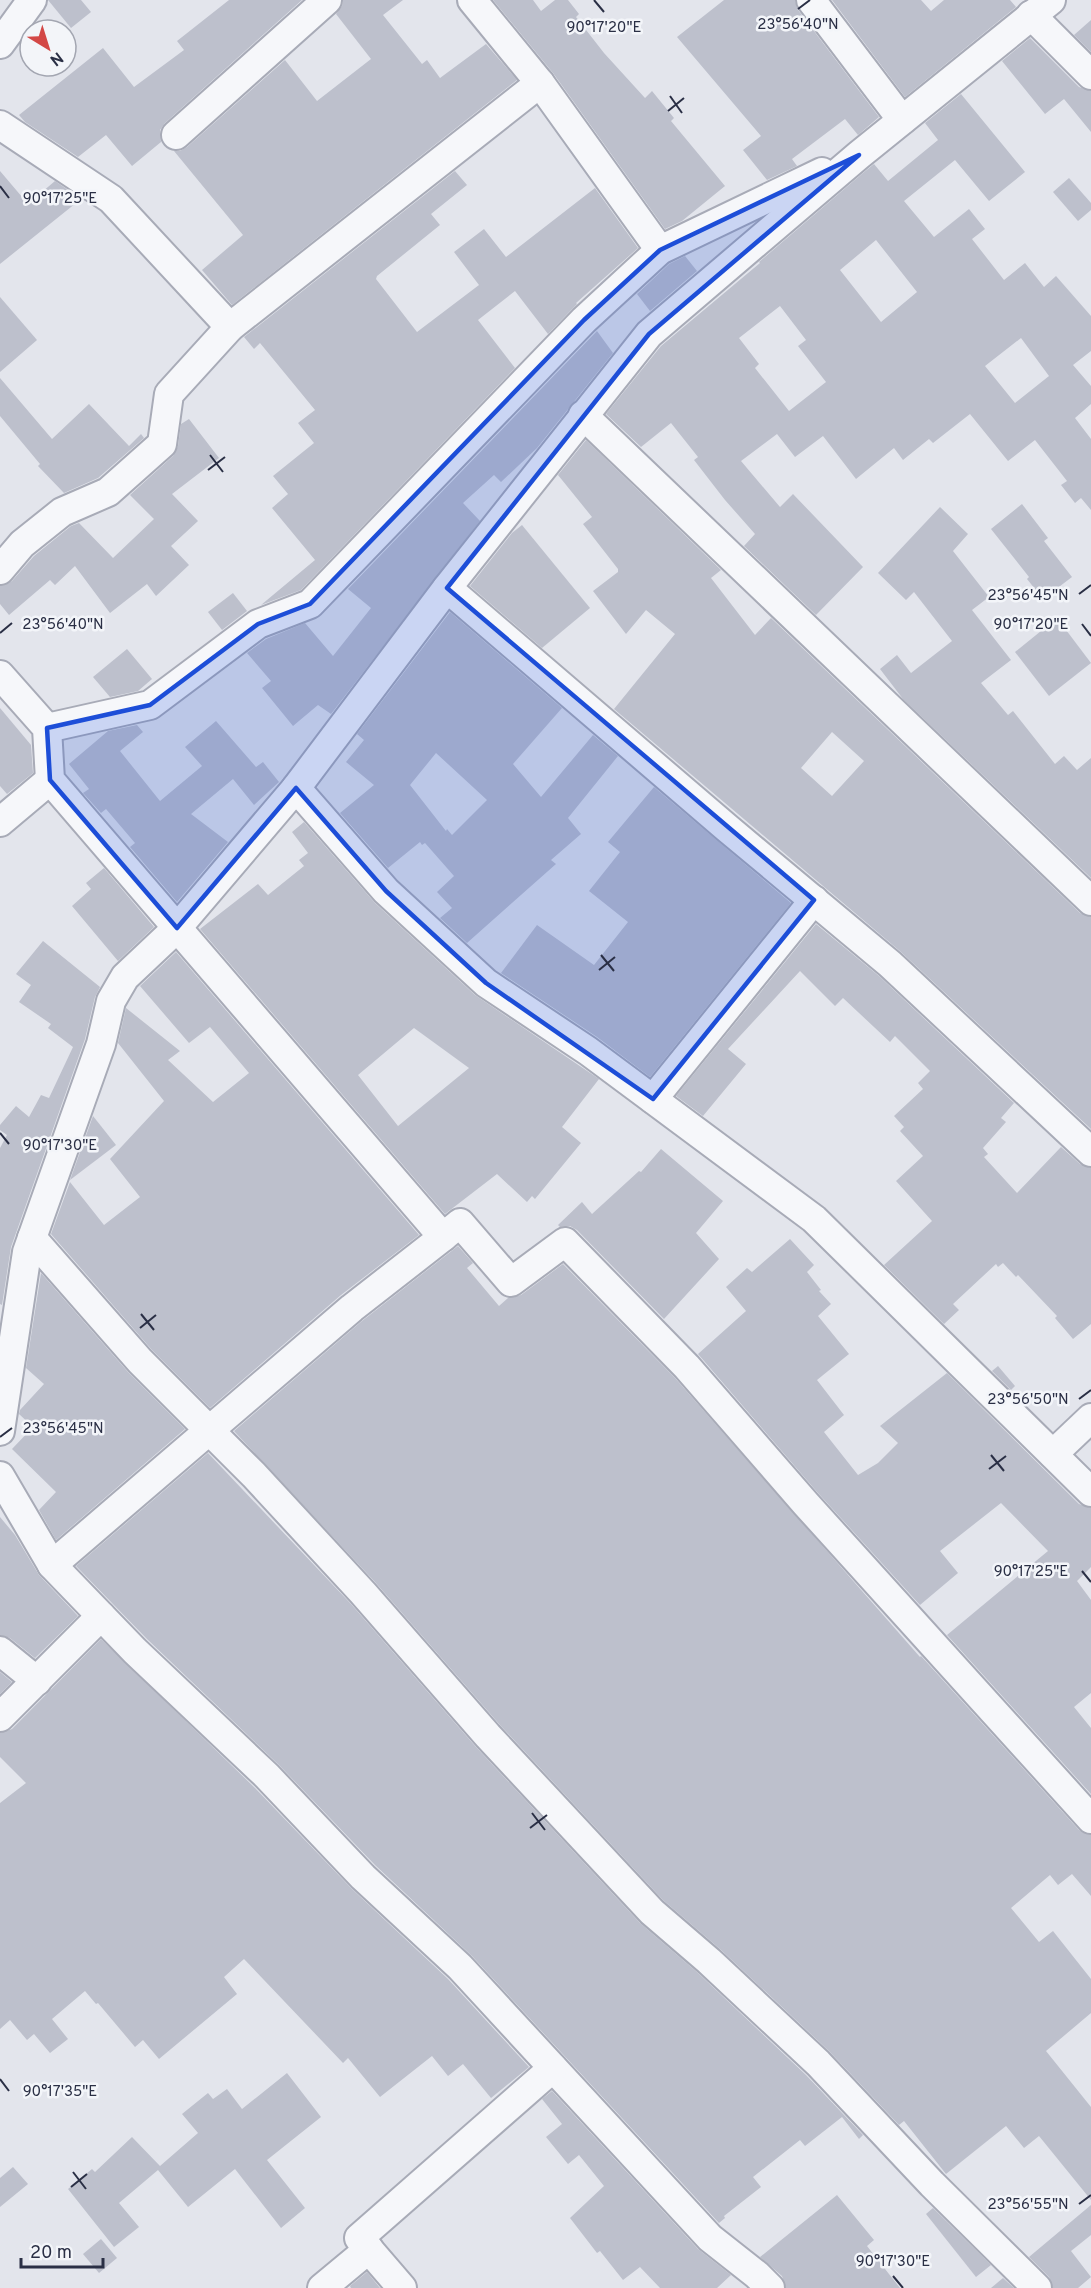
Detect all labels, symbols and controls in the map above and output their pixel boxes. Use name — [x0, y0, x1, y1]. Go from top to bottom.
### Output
text: 23°56'40"N — [757, 16, 839, 35]
north arrow — [18, 18, 78, 78]
text: 90°17'20"E — [566, 19, 642, 38]
text: N — [45, 47, 67, 70]
text: 90°17'25"E — [23, 190, 97, 209]
text: 23°56'45"N — [987, 587, 1069, 606]
text: 23°56'40"N — [22, 616, 104, 635]
text: 90°17'20"E — [993, 616, 1069, 635]
text: 90°17'30"E — [23, 1137, 97, 1156]
text: 23°56'50"N — [987, 1391, 1069, 1410]
text: 23°56'45"N — [22, 1420, 104, 1439]
text: 90°17'25"E — [994, 1563, 1068, 1582]
text: 90°17'35"E — [23, 2083, 97, 2102]
text: 23°56'55"N — [987, 2196, 1069, 2215]
scale bar — [21, 2231, 104, 2269]
text: 20 m — [30, 2242, 72, 2265]
text: 90°17'30"E — [856, 2253, 930, 2272]

